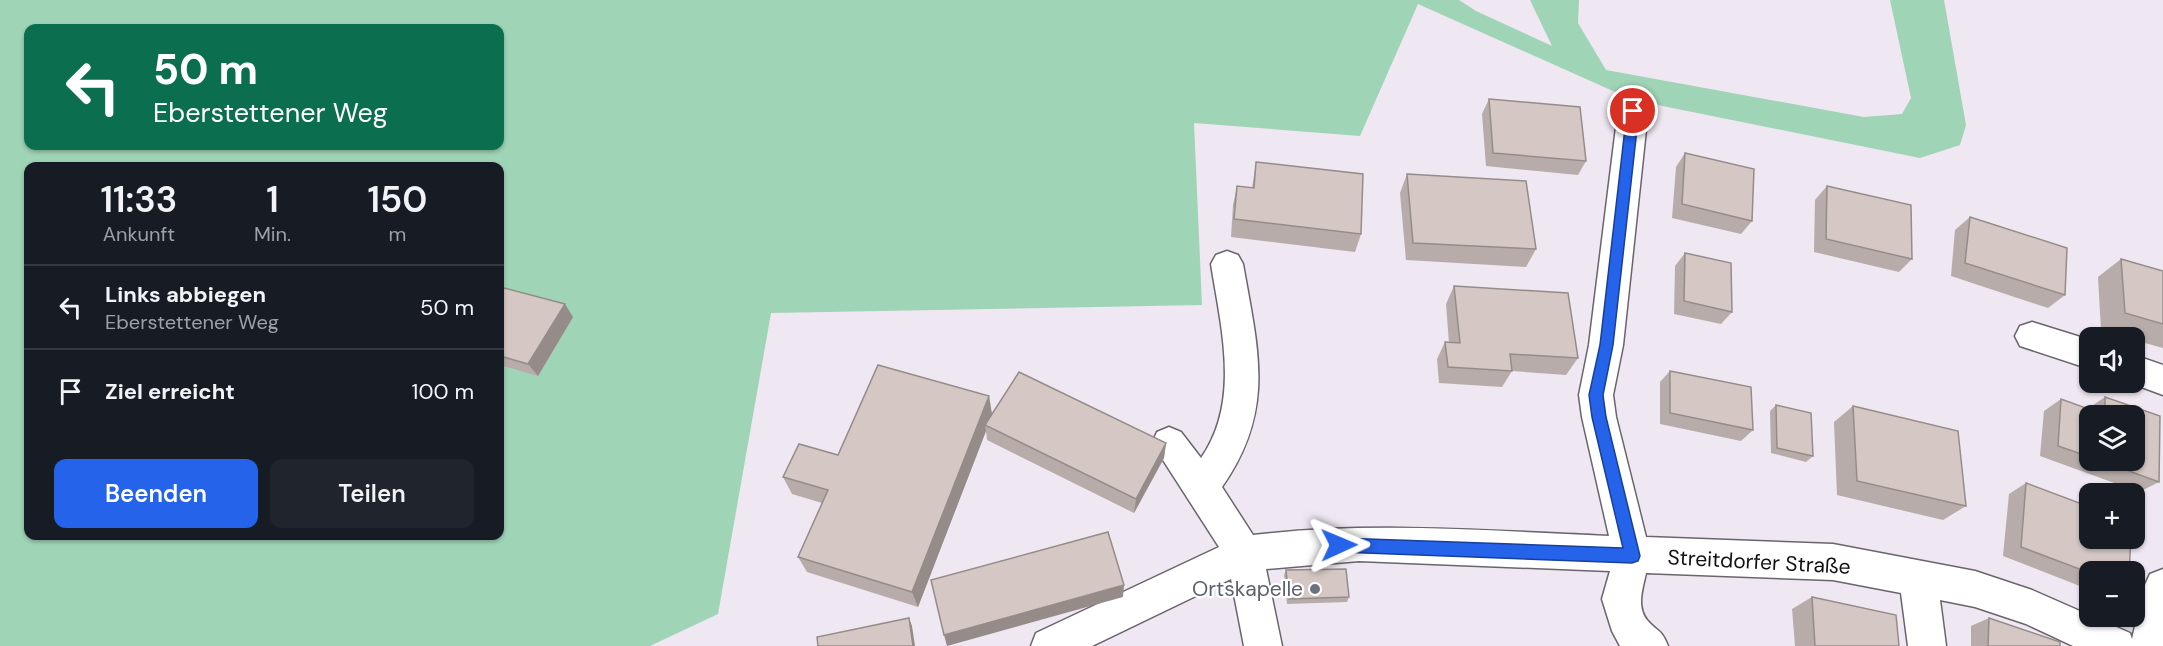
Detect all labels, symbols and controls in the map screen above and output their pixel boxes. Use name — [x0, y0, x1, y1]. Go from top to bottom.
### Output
text: 50 m — [153, 42, 258, 97]
icon: left — [54, 48, 132, 126]
pin — [1607, 85, 1658, 136]
icon: arrive — [1616, 94, 1649, 127]
text: Eberstettener Weg — [153, 95, 388, 130]
text: 11:33 — [101, 176, 177, 223]
text: 1 — [266, 176, 279, 223]
text: 150 — [368, 176, 427, 223]
text: Ankunft — [103, 221, 175, 247]
text: Min. — [254, 221, 291, 247]
text: m — [389, 221, 406, 247]
text: Links abbiegen — [105, 280, 266, 309]
icon: left — [54, 291, 87, 324]
text: 50 m — [420, 293, 474, 322]
text: Eberstettener Weg — [105, 309, 279, 335]
map controls — [2079, 327, 2145, 627]
button: sound — [2079, 327, 2145, 393]
icon: arrive — [54, 375, 87, 408]
text: Ziel erreicht — [105, 377, 235, 406]
text: 100 m — [412, 377, 474, 406]
button: layers — [2079, 405, 2145, 471]
button: Beenden — [54, 459, 258, 528]
button: Teilen — [270, 459, 474, 528]
button: + — [2079, 483, 2145, 549]
position arrow — [1307, 513, 1371, 577]
street label: Streitdorfer Straße — [1667, 543, 1851, 581]
button: − — [2079, 561, 2145, 627]
place label: Ortskapelle — [1192, 575, 1303, 603]
marker: Ortskapelle — [1308, 582, 1322, 596]

